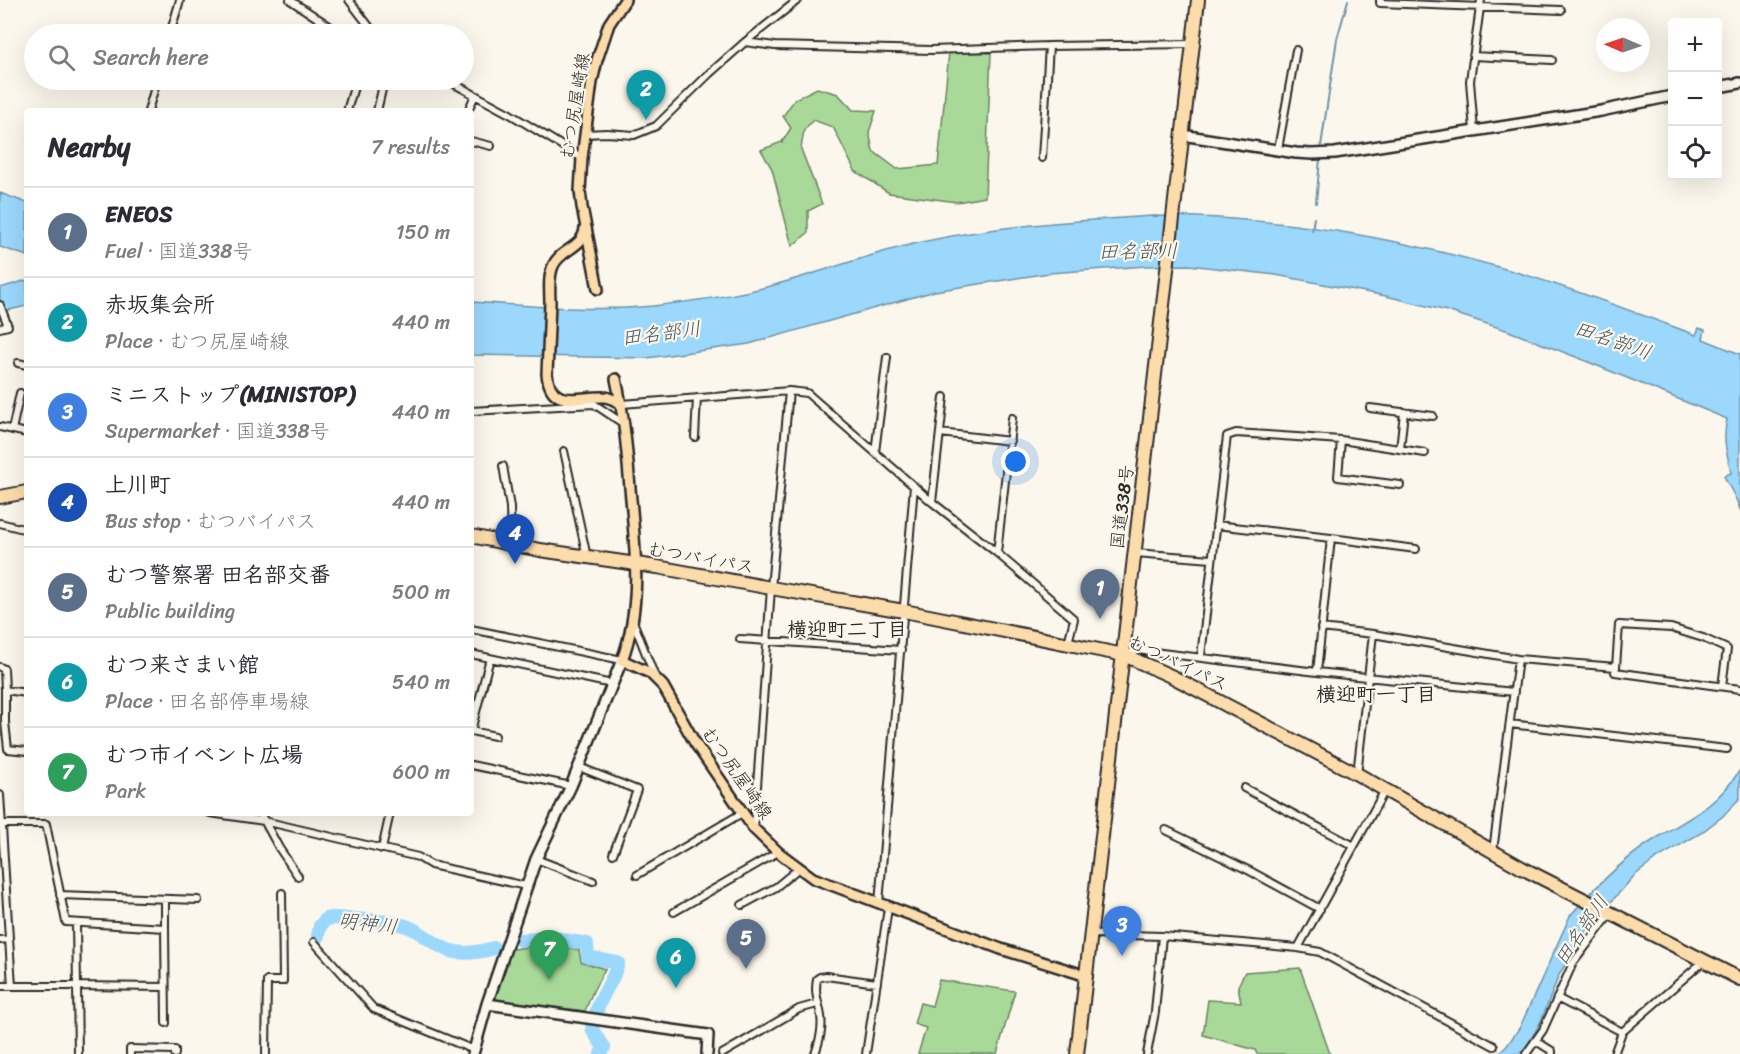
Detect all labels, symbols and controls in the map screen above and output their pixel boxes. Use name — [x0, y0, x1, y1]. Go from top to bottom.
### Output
north arrow — [1596, 18, 1650, 72]
map controls — [1668, 18, 1722, 180]
button: + — [1668, 18, 1722, 72]
search box — [24, 24, 474, 90]
text: Search here — [93, 38, 209, 77]
icon: search — [45, 41, 78, 74]
street label: むつ尻屋崎線 — [551, 50, 599, 162]
pin: 2 — [626, 70, 666, 120]
button: − — [1668, 72, 1722, 126]
text: Nearby — [48, 124, 130, 170]
button: locate — [1668, 126, 1722, 180]
text: 7 results — [371, 130, 450, 165]
text: ENEOS — [105, 195, 173, 234]
text: 1 — [63, 215, 72, 250]
text: 150 m — [396, 215, 450, 250]
water label: 田名部川 — [1098, 233, 1178, 270]
text: Fuel · 国道338号 — [105, 234, 252, 269]
text: 赤坂集会所 — [105, 285, 215, 324]
text: 2 — [62, 305, 73, 340]
text: 440 m — [392, 305, 450, 340]
water label: 田名部川 — [619, 311, 703, 356]
water label: 田名部川 — [1569, 311, 1656, 370]
text: Place · むつ尻屋崎線 — [105, 324, 289, 359]
text: ミニストップ(MINISTOP) — [105, 375, 355, 414]
text: 3 — [62, 395, 73, 430]
text: 440 m — [392, 395, 450, 430]
text: Supermarket · 国道338号 — [105, 414, 330, 449]
your location — [1001, 447, 1030, 476]
street label: 国道338号 — [1101, 463, 1143, 551]
text: 上川町 — [105, 465, 171, 504]
text: 4 — [61, 485, 74, 520]
text: 440 m — [392, 485, 450, 520]
text: Bus stop · むつバイパス — [105, 504, 316, 539]
pin: 4 — [496, 514, 534, 564]
street label: むつバイパス — [645, 533, 757, 583]
text: むつ警察署 田名部交番 — [105, 555, 331, 594]
pin: 1 — [1080, 570, 1120, 619]
text: 5 — [61, 575, 74, 610]
text: 500 m — [392, 575, 450, 610]
text: Public building — [105, 594, 235, 629]
district label: 横迎町二丁目 — [787, 612, 907, 647]
street label: むつバイパス — [1122, 626, 1234, 700]
text: むつ来さまい館 — [105, 645, 259, 684]
text: 6 — [62, 665, 73, 700]
text: 540 m — [392, 665, 450, 700]
district label: 横迎町一丁目 — [1316, 677, 1436, 712]
text: Place · 田名部停車場線 — [105, 684, 309, 719]
street label: むつ尻屋崎線 — [693, 720, 781, 826]
text: むつ市イベント広場 — [105, 735, 303, 774]
text: 7 — [62, 755, 73, 790]
text: 600 m — [393, 755, 450, 790]
text: Park — [105, 774, 146, 809]
water label: 田名部川 — [1545, 887, 1618, 973]
water label: 明神川 — [336, 902, 400, 945]
pin: 3 — [1102, 906, 1142, 956]
pin: 5 — [726, 920, 766, 969]
pin: 7 — [530, 930, 568, 980]
pin: 6 — [656, 938, 696, 988]

